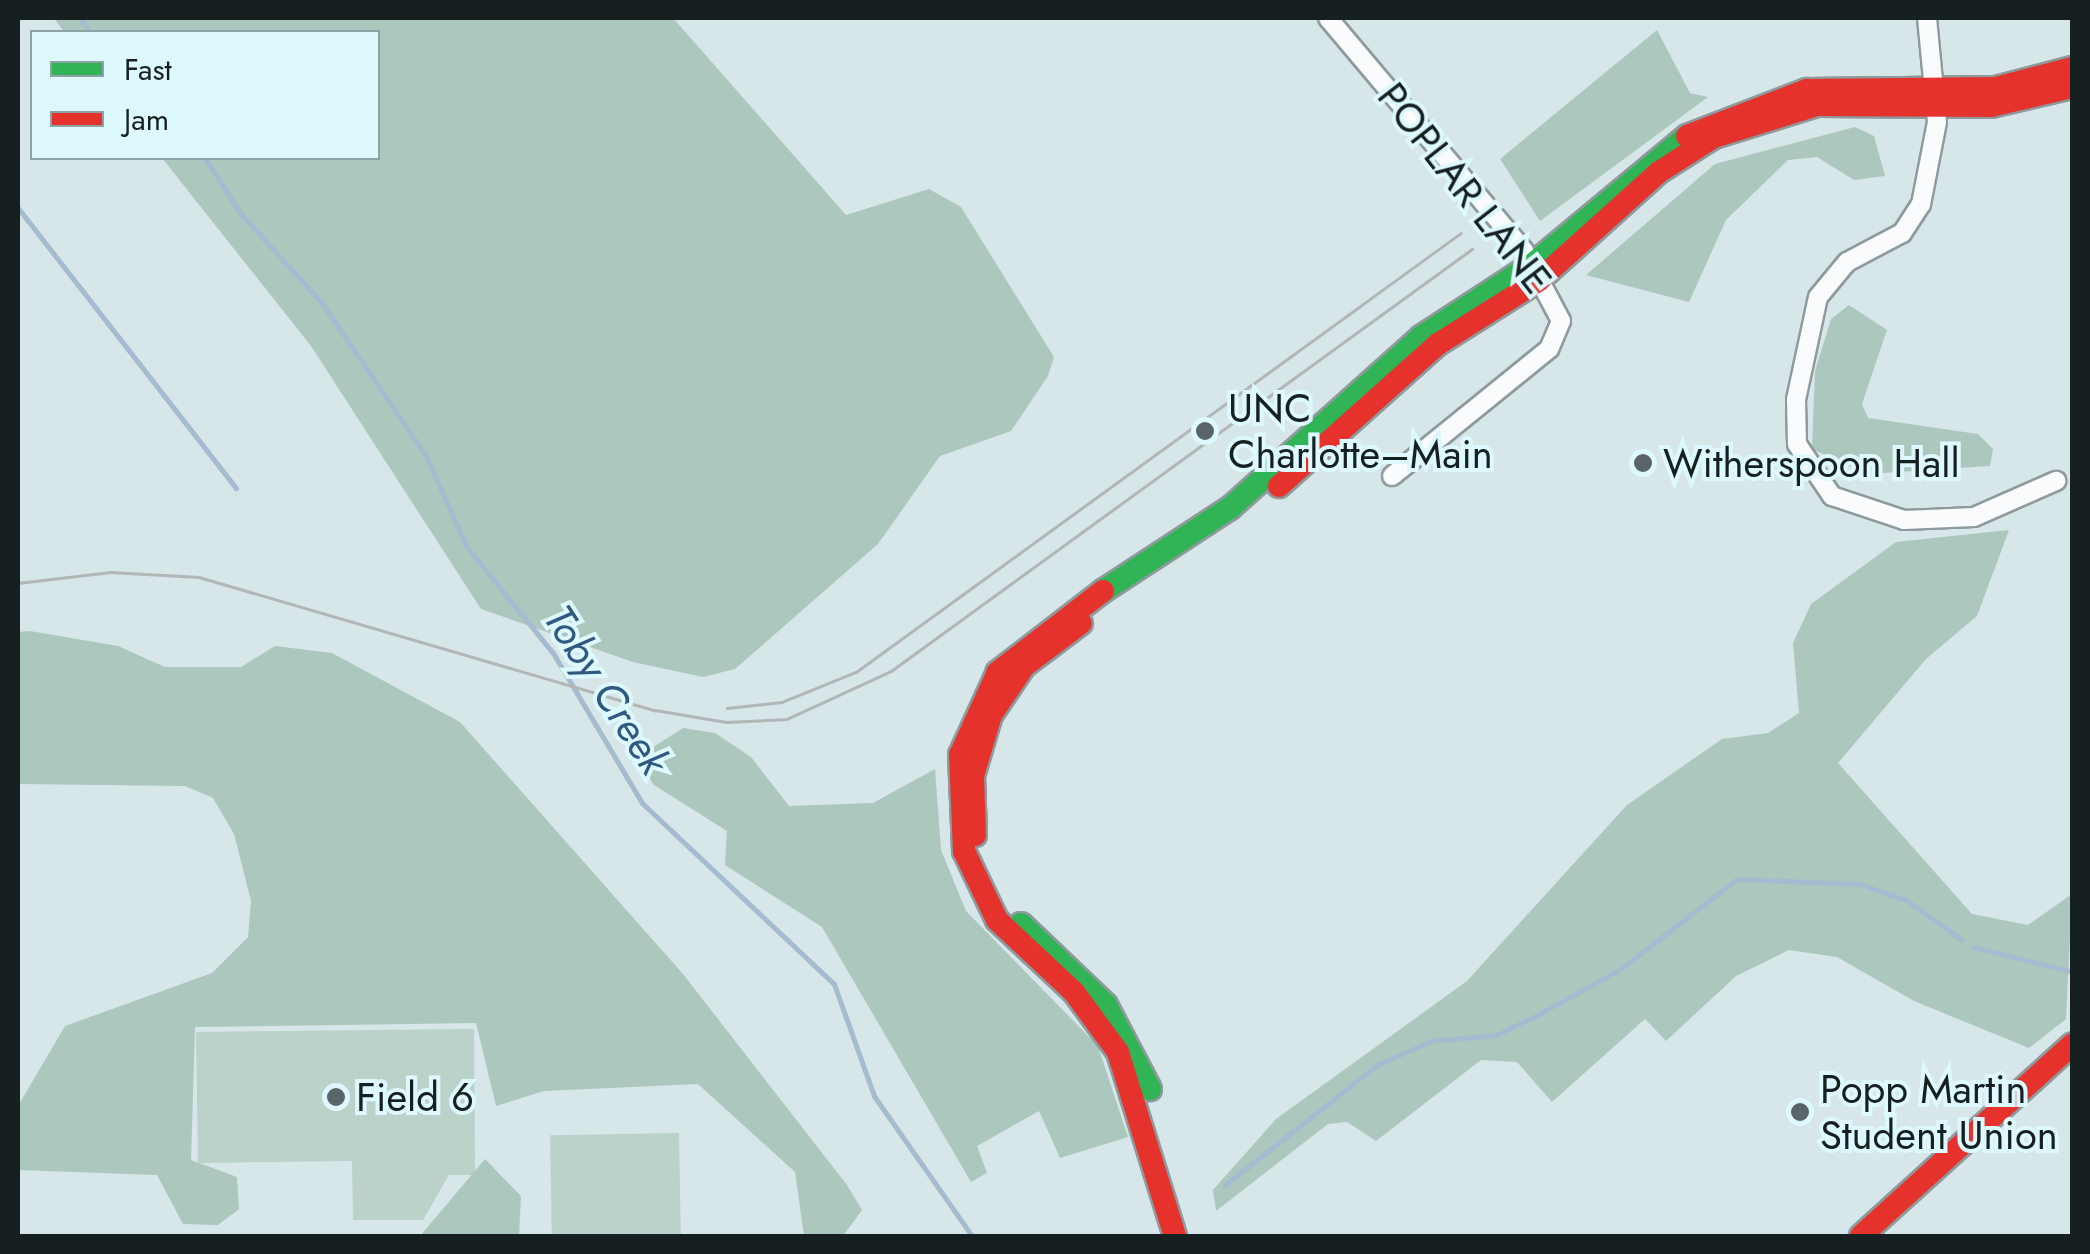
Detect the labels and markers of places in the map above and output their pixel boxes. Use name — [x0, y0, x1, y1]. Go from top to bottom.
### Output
place label: UNC Charlotte–Main — [1228, 384, 1493, 478]
marker: UNC Charlotte–Main — [1192, 418, 1218, 444]
place label: Witherspoon Hall — [1663, 439, 1960, 487]
marker: Witherspoon Hall — [1632, 452, 1654, 474]
place label: Popp Martin Student Union — [1820, 1065, 2058, 1159]
place label: Field 6 — [356, 1073, 474, 1121]
marker: Field 6 — [325, 1086, 347, 1108]
marker: Popp Martin Student Union — [1789, 1101, 1811, 1123]

